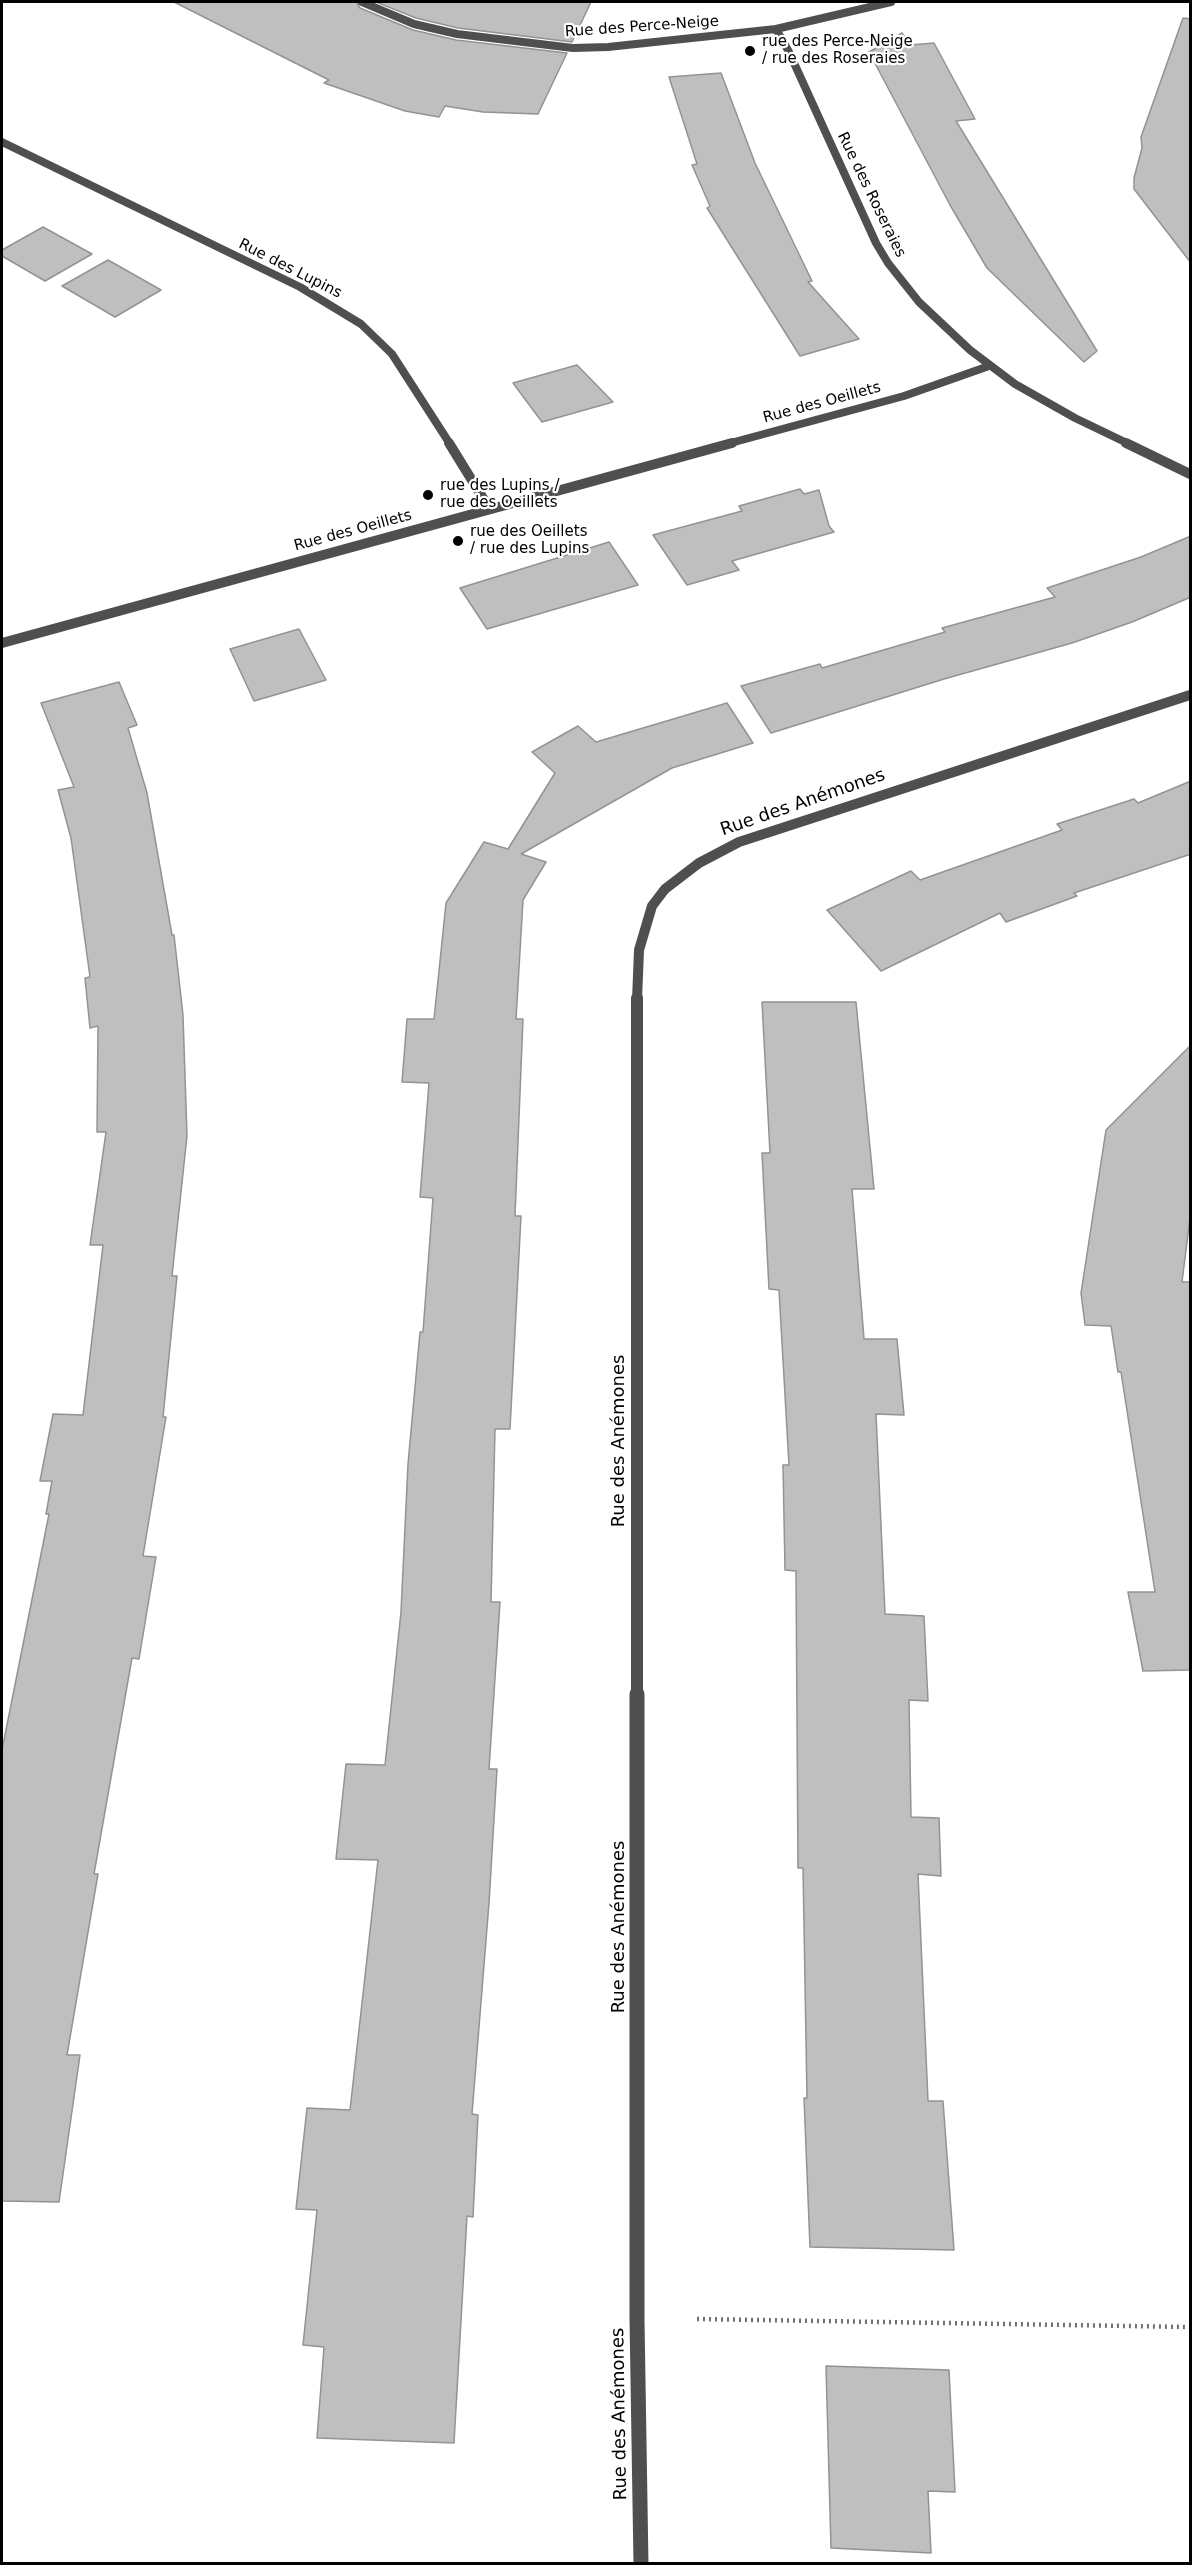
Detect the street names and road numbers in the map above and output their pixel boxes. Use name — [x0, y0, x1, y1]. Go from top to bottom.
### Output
street label: Rue des Perce-Neige — [564, 13, 720, 41]
street label: Rue des Roseraies — [833, 129, 909, 261]
street label: Rue des Lupins — [235, 235, 345, 303]
street label: Rue des Oeillets — [761, 379, 883, 427]
street label: Rue des Oeillets — [292, 507, 414, 555]
street label: Rue des Anémones — [718, 765, 888, 841]
street label: Rue des Anémones — [608, 1355, 630, 1527]
street label: Rue des Anémones — [608, 1841, 630, 2013]
street label: Rue des Anémones — [608, 2327, 632, 2501]

